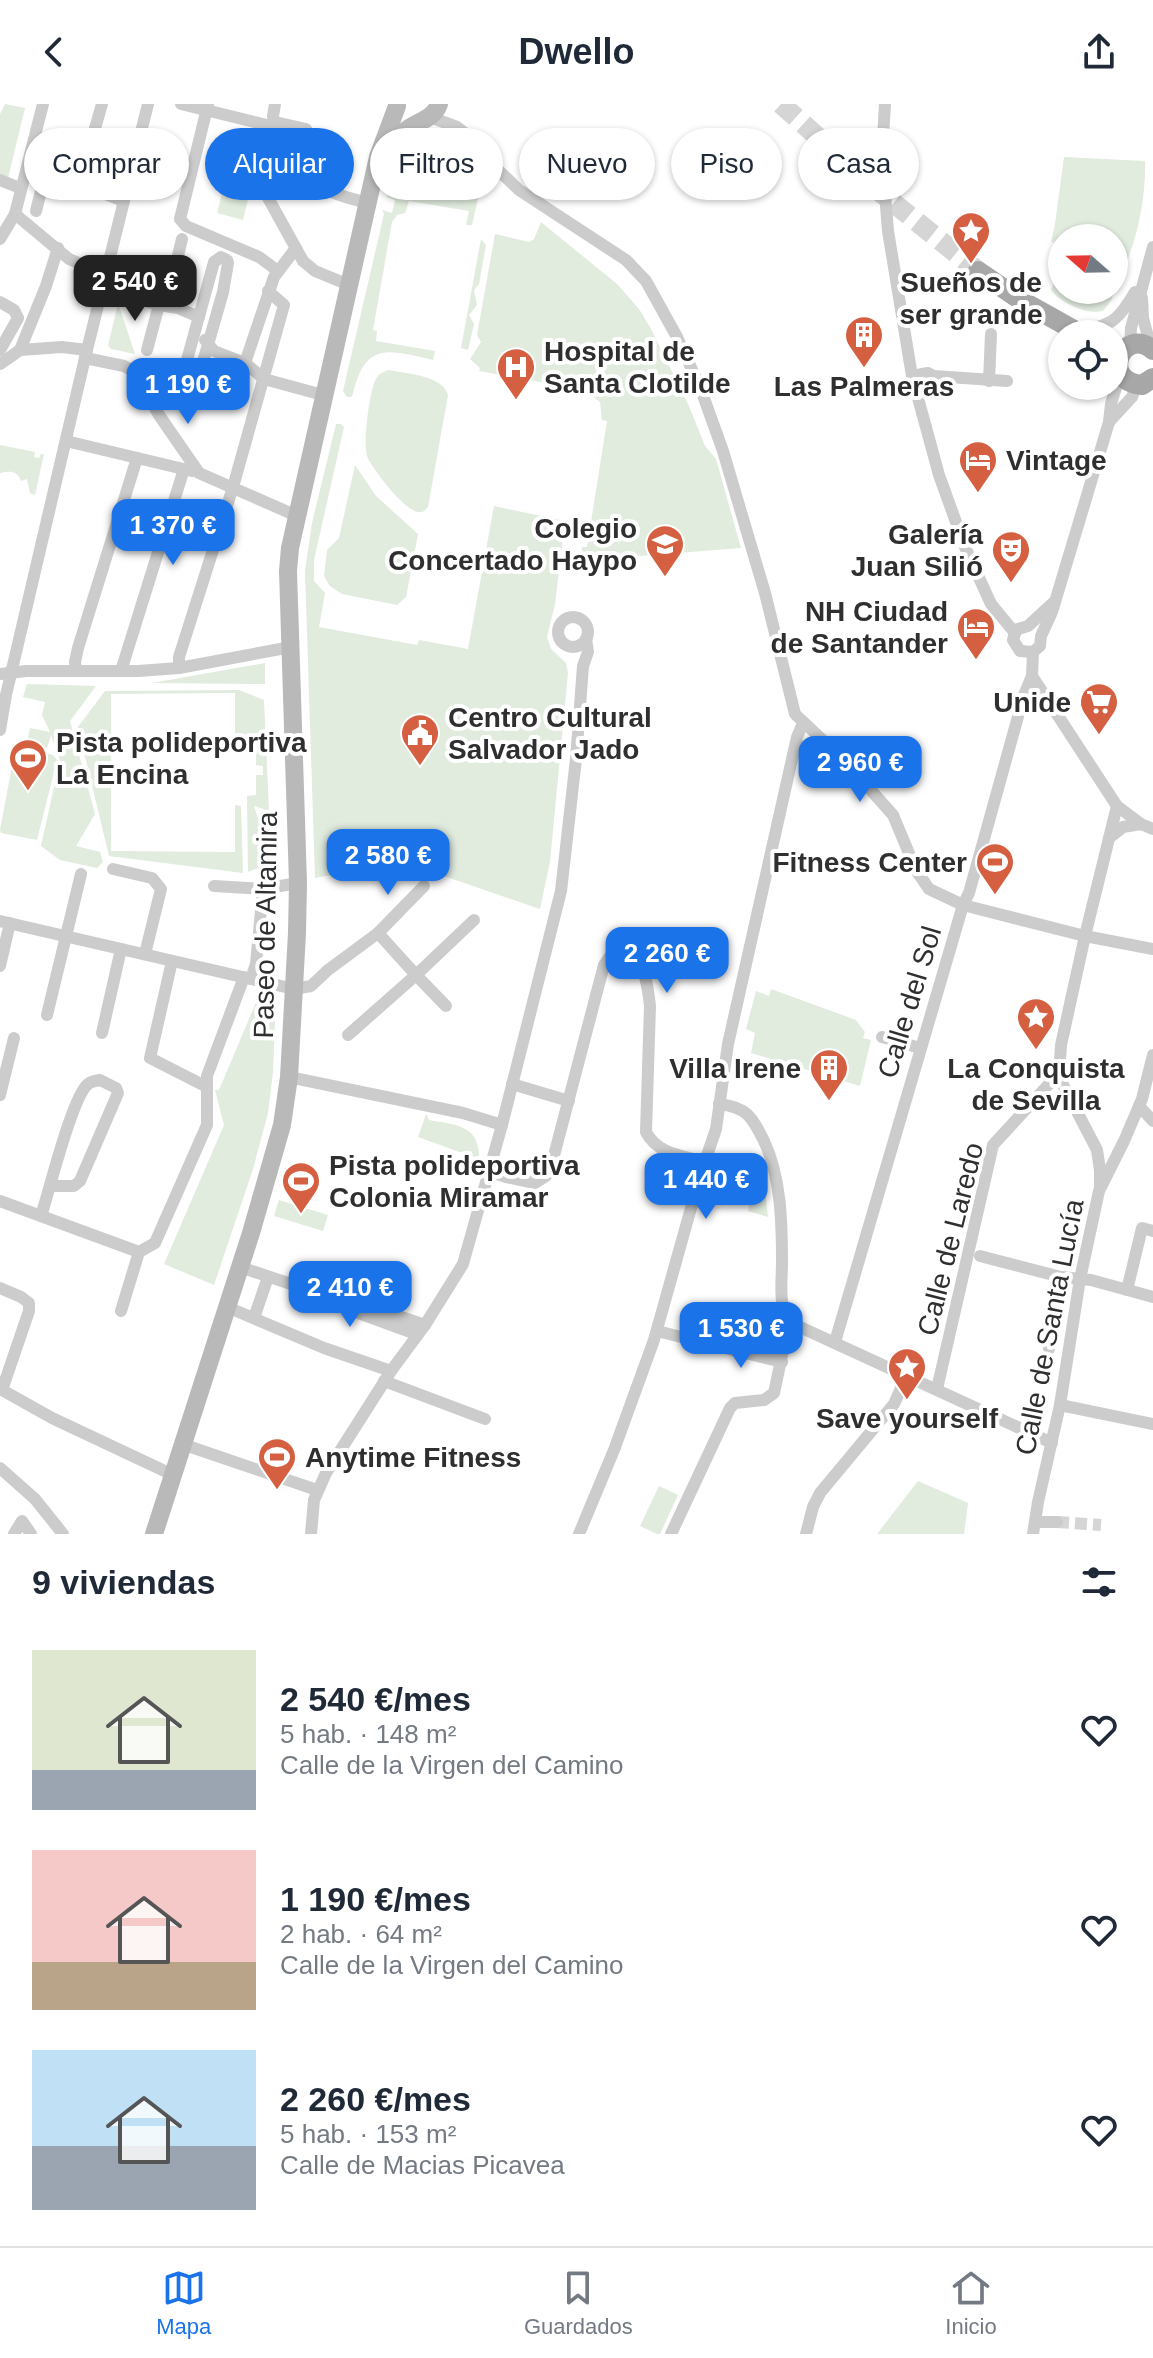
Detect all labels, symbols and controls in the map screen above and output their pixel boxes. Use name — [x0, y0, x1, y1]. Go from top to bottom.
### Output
icon: back — [32, 30, 76, 74]
icon: share — [1077, 30, 1121, 74]
text: Dwello — [518, 31, 635, 72]
chip: Comprar — [24, 128, 189, 200]
chip: Alquilar — [205, 128, 354, 200]
chip: Filtros — [370, 128, 503, 200]
chip: Nuevo — [519, 128, 655, 200]
chip: Piso — [671, 128, 782, 200]
chip: Casa — [798, 128, 919, 200]
place icon: Sueños de ser grande — [950, 210, 992, 265]
north arrow — [1048, 224, 1128, 304]
map controls — [1048, 224, 1128, 400]
pin: 2 540 € — [61, 255, 209, 323]
text: 2 540 € — [92, 266, 178, 296]
place label: Sueños de ser grande — [899, 267, 1043, 330]
building icon: Las Palmeras — [843, 314, 885, 369]
button: locate — [1048, 320, 1128, 400]
place label: Hospital de Santa Clotilde — [544, 336, 731, 399]
hospital icon: Hospital de Santa Clotilde — [495, 346, 537, 401]
pin: 1 190 € — [114, 358, 262, 426]
text: 1 190 € — [145, 369, 231, 399]
place label: Las Palmeras — [774, 371, 954, 402]
hotel icon: Vintage — [957, 439, 999, 494]
place label: Vintage — [1006, 445, 1107, 476]
pin: 1 370 € — [99, 499, 247, 567]
text: 1 370 € — [130, 510, 216, 540]
place label: Colegio Concertado Haypo — [388, 513, 637, 576]
place label: Galería Juan Silió — [851, 519, 983, 582]
school or university icon: Colegio Concertado Haypo — [644, 523, 686, 578]
theatre icon: Galería Juan Silió — [990, 529, 1032, 584]
place label: NH Ciudad de Santander — [771, 596, 948, 659]
hotel icon: NH Ciudad de Santander — [955, 606, 997, 661]
supermarket icon: Unide — [1078, 681, 1120, 736]
place label: Unide — [993, 687, 1071, 718]
place label: Centro Cultural Salvador Jado — [448, 702, 652, 765]
public building icon: Centro Cultural Salvador Jado — [399, 712, 441, 767]
place label: Pista polideportiva La Encina — [56, 727, 307, 790]
pin: 2 960 € — [786, 736, 934, 804]
sports icon: Pista polideportiva La Encina — [7, 737, 49, 792]
text: 2 960 € — [817, 747, 903, 777]
street label: Paseo de Altamira — [248, 811, 283, 1039]
pin: 2 580 € — [314, 829, 462, 897]
text: 2 580 € — [345, 840, 431, 870]
sports icon: Fitness Center — [974, 841, 1016, 896]
place label: Fitness Center — [773, 847, 967, 878]
street label: Calle del Sol — [872, 922, 947, 1082]
pin: 2 260 € — [593, 927, 741, 995]
text: 2 260 € — [624, 938, 710, 968]
place icon: La Conquista de Sevilla — [1015, 996, 1057, 1051]
building icon: Villa Irene — [808, 1047, 850, 1102]
place label: Villa Irene — [669, 1053, 801, 1084]
place label: La Conquista de Sevilla — [947, 1053, 1125, 1116]
street label: Calle de Laredo — [912, 1139, 989, 1339]
place label: Pista polideportiva Colonia Miramar — [329, 1150, 580, 1213]
pin: 1 440 € — [632, 1153, 780, 1221]
sports icon: Pista polideportiva Colonia Miramar — [280, 1160, 322, 1215]
text: 1 440 € — [663, 1164, 749, 1194]
street label: Calle de Santa Lucía — [1009, 1196, 1090, 1458]
pin: 2 410 € — [276, 1261, 424, 1329]
text: 2 410 € — [307, 1272, 393, 1302]
pin: 1 530 € — [667, 1302, 815, 1370]
text: 1 530 € — [698, 1313, 784, 1343]
place icon: Save yourself — [886, 1346, 928, 1401]
place label: Save yourself — [816, 1403, 999, 1434]
sports icon: Anytime Fitness — [256, 1436, 298, 1491]
place label: Anytime Fitness — [305, 1442, 521, 1473]
icon: filters — [1077, 1560, 1121, 1604]
text: 9 viviendas — [32, 1563, 215, 1601]
text: 2 540 €/mes — [280, 1680, 471, 1718]
icon: home — [96, 1682, 192, 1778]
icon: heart — [1077, 1708, 1121, 1752]
text: 5 hab. · 148 m² — [280, 1719, 456, 1749]
text: Calle de la Virgen del Camino — [280, 1750, 624, 1780]
text: 1 190 €/mes — [280, 1880, 471, 1918]
icon: home — [96, 1882, 192, 1978]
icon: heart — [1077, 1908, 1121, 1952]
text: 2 hab. · 64 m² — [280, 1919, 442, 1949]
text: Calle de la Virgen del Camino — [280, 1950, 624, 1980]
text: 2 260 €/mes — [280, 2080, 471, 2118]
icon: home — [96, 2082, 192, 2178]
icon: heart — [1077, 2108, 1121, 2152]
text: 5 hab. · 153 m² — [280, 2119, 456, 2149]
text: Calle de Macias Picavea — [280, 2150, 565, 2180]
tab: Mapa — [156, 2266, 211, 2340]
tab: Guardados — [524, 2266, 633, 2340]
tab: Inicio — [945, 2266, 997, 2340]

